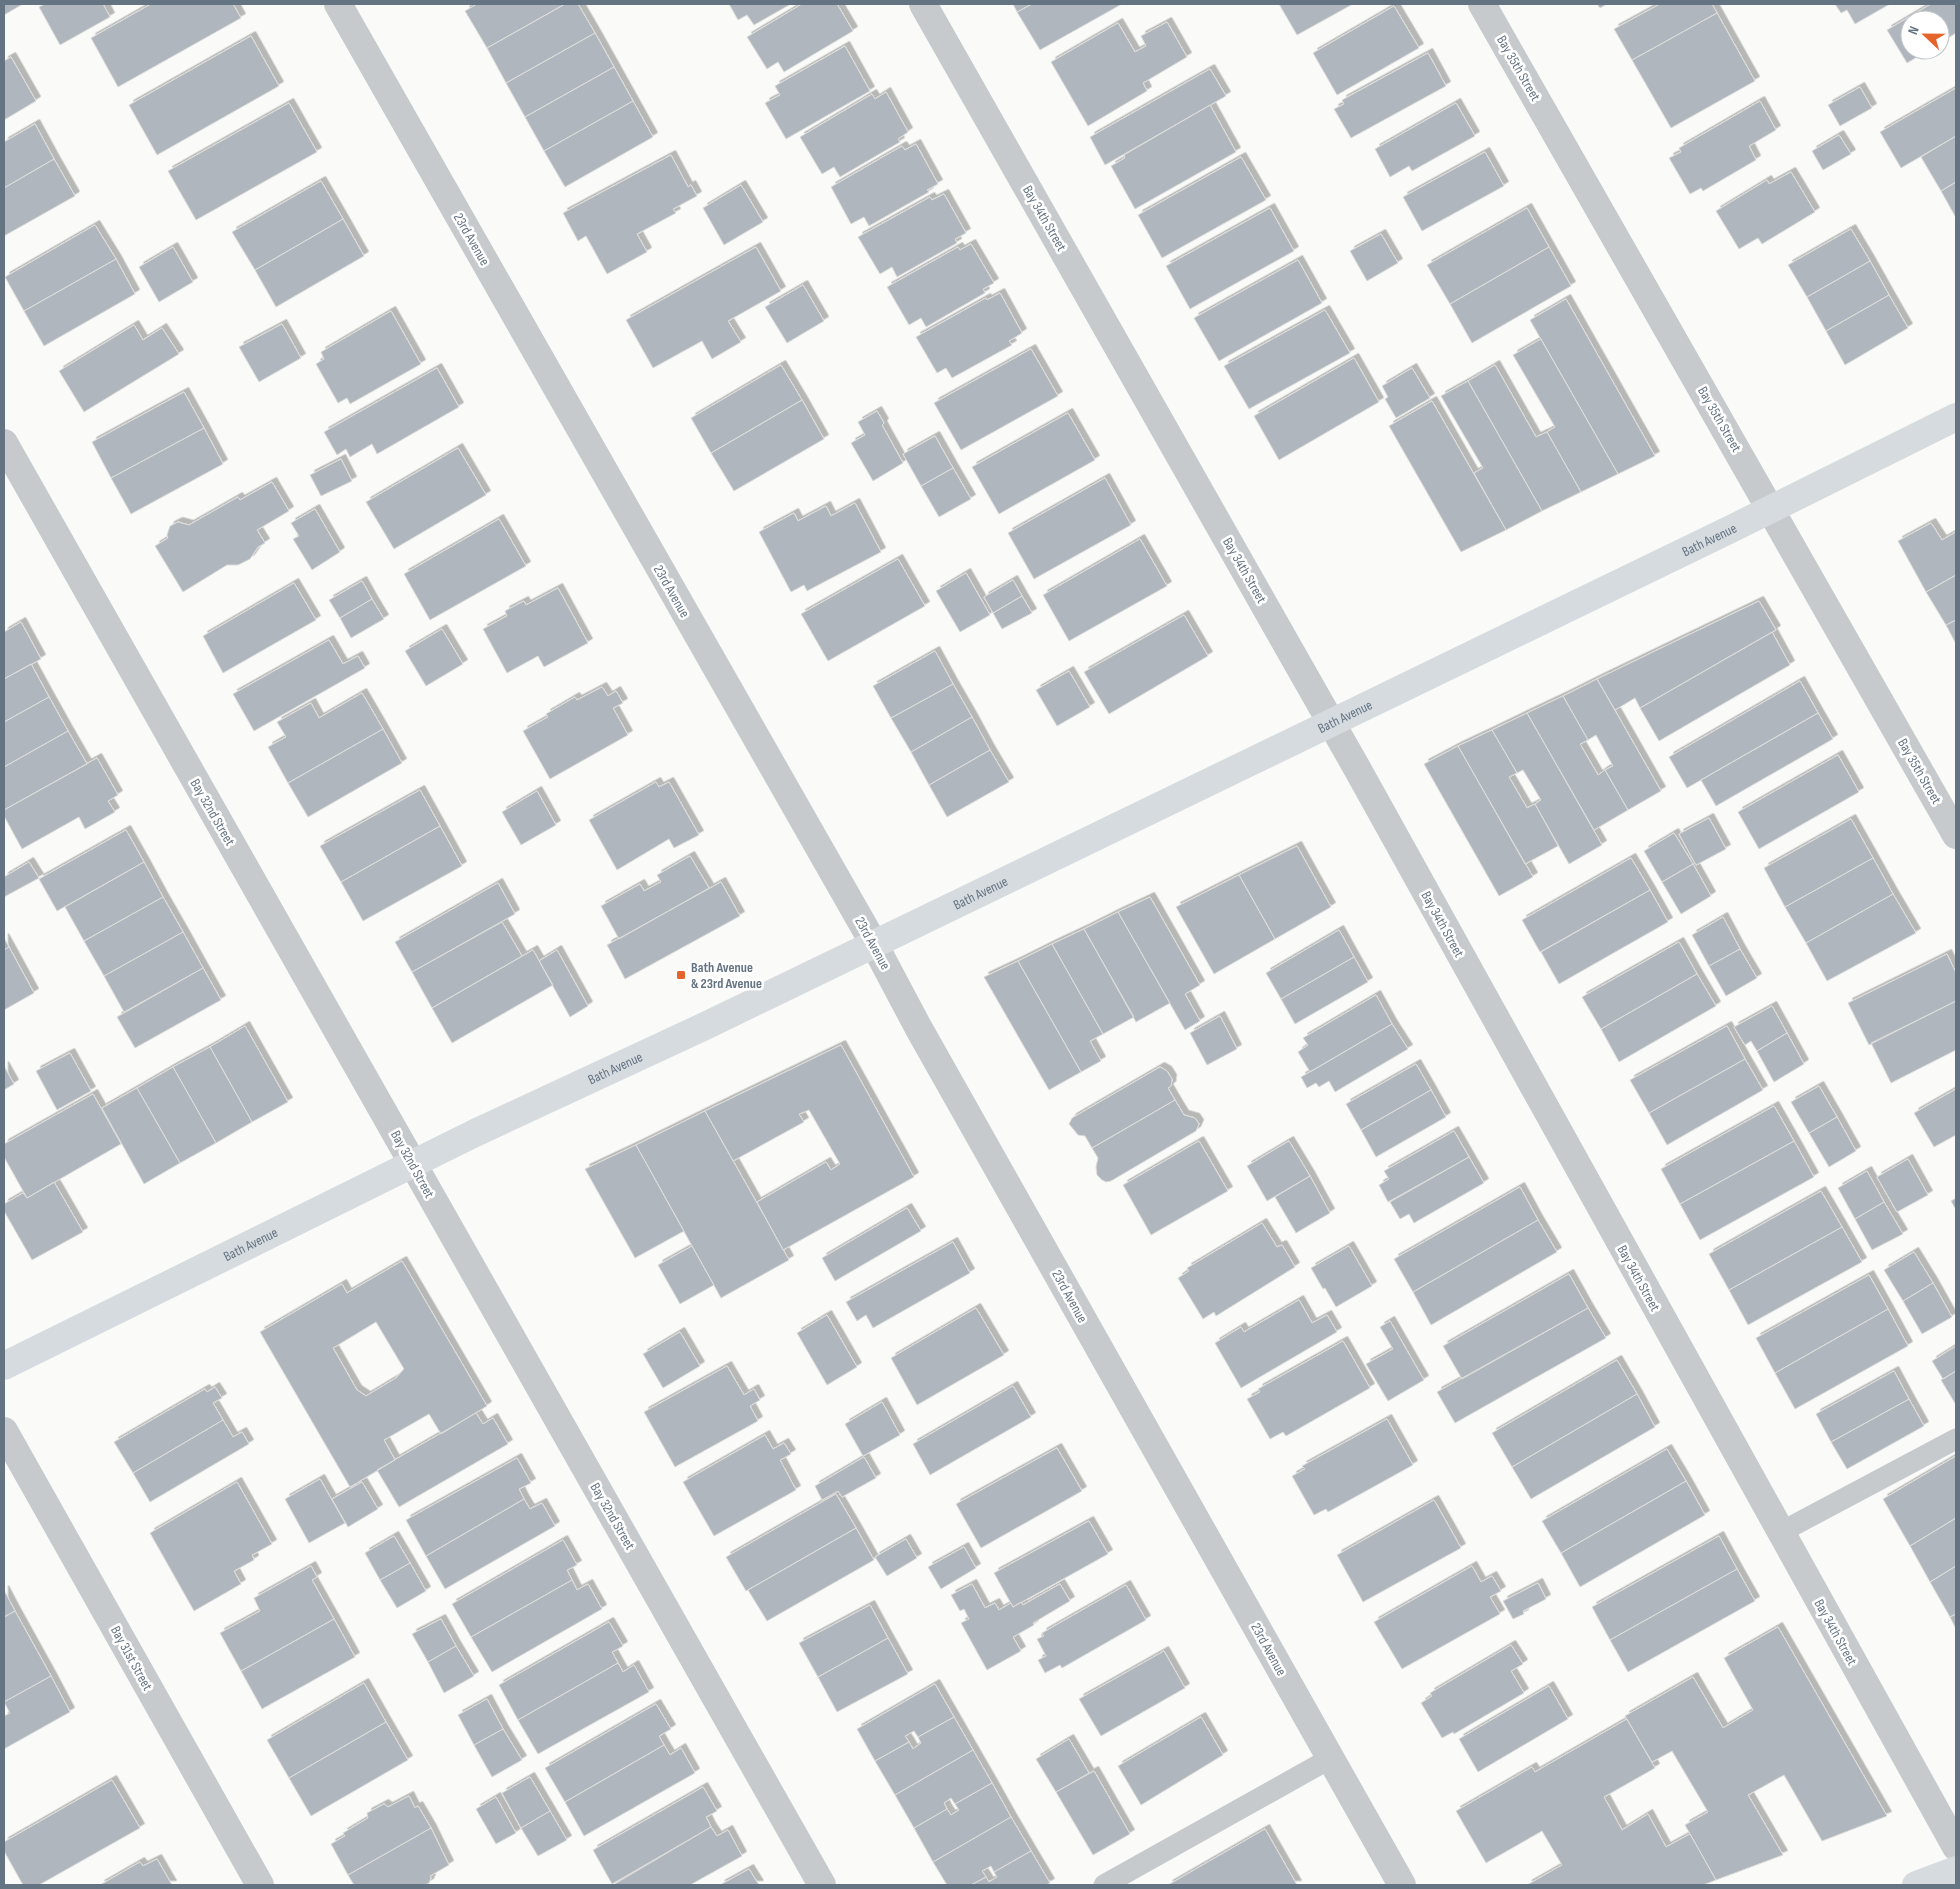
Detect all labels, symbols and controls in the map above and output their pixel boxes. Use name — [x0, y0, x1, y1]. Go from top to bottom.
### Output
north arrow — [1900, 10, 1950, 60]
text: N — [1904, 24, 1923, 37]
street label: Bay 35th Street — [1493, 33, 1544, 104]
street label: Bay 34th Street — [1019, 182, 1070, 254]
street label: 23rd Avenue — [450, 210, 493, 269]
street label: Bay 35th Street — [1694, 384, 1745, 455]
street label: Bath Avenue — [1679, 520, 1739, 560]
street label: Bay 34th Street — [1219, 534, 1270, 606]
street label: 23rd Avenue — [650, 562, 693, 621]
street label: Bath Avenue — [1315, 696, 1375, 737]
street label: Bay 35th Street — [1894, 736, 1945, 807]
street label: Bay 32nd Street — [187, 776, 239, 849]
street label: Bath Avenue — [950, 873, 1011, 914]
street label: Bay 34th Street — [1417, 888, 1468, 960]
street label: 23rd Avenue — [851, 914, 894, 973]
place label: Bath Avenue & 23rd Avenue — [691, 959, 762, 992]
marker: Bath Avenue & 23rd Avenue — [675, 969, 687, 981]
street label: Bath Avenue — [585, 1048, 645, 1088]
street label: Bay 32nd Street — [387, 1128, 438, 1201]
street label: Bath Avenue — [221, 1224, 281, 1265]
street label: Bay 34th Street — [1613, 1242, 1664, 1314]
street label: 23rd Avenue — [1048, 1267, 1091, 1326]
street label: Bay 32nd Street — [587, 1480, 639, 1553]
street label: Bay 34th Street — [1810, 1596, 1861, 1668]
street label: 23rd Avenue — [1247, 1620, 1290, 1679]
street label: Bay 31st Street — [107, 1623, 156, 1693]

